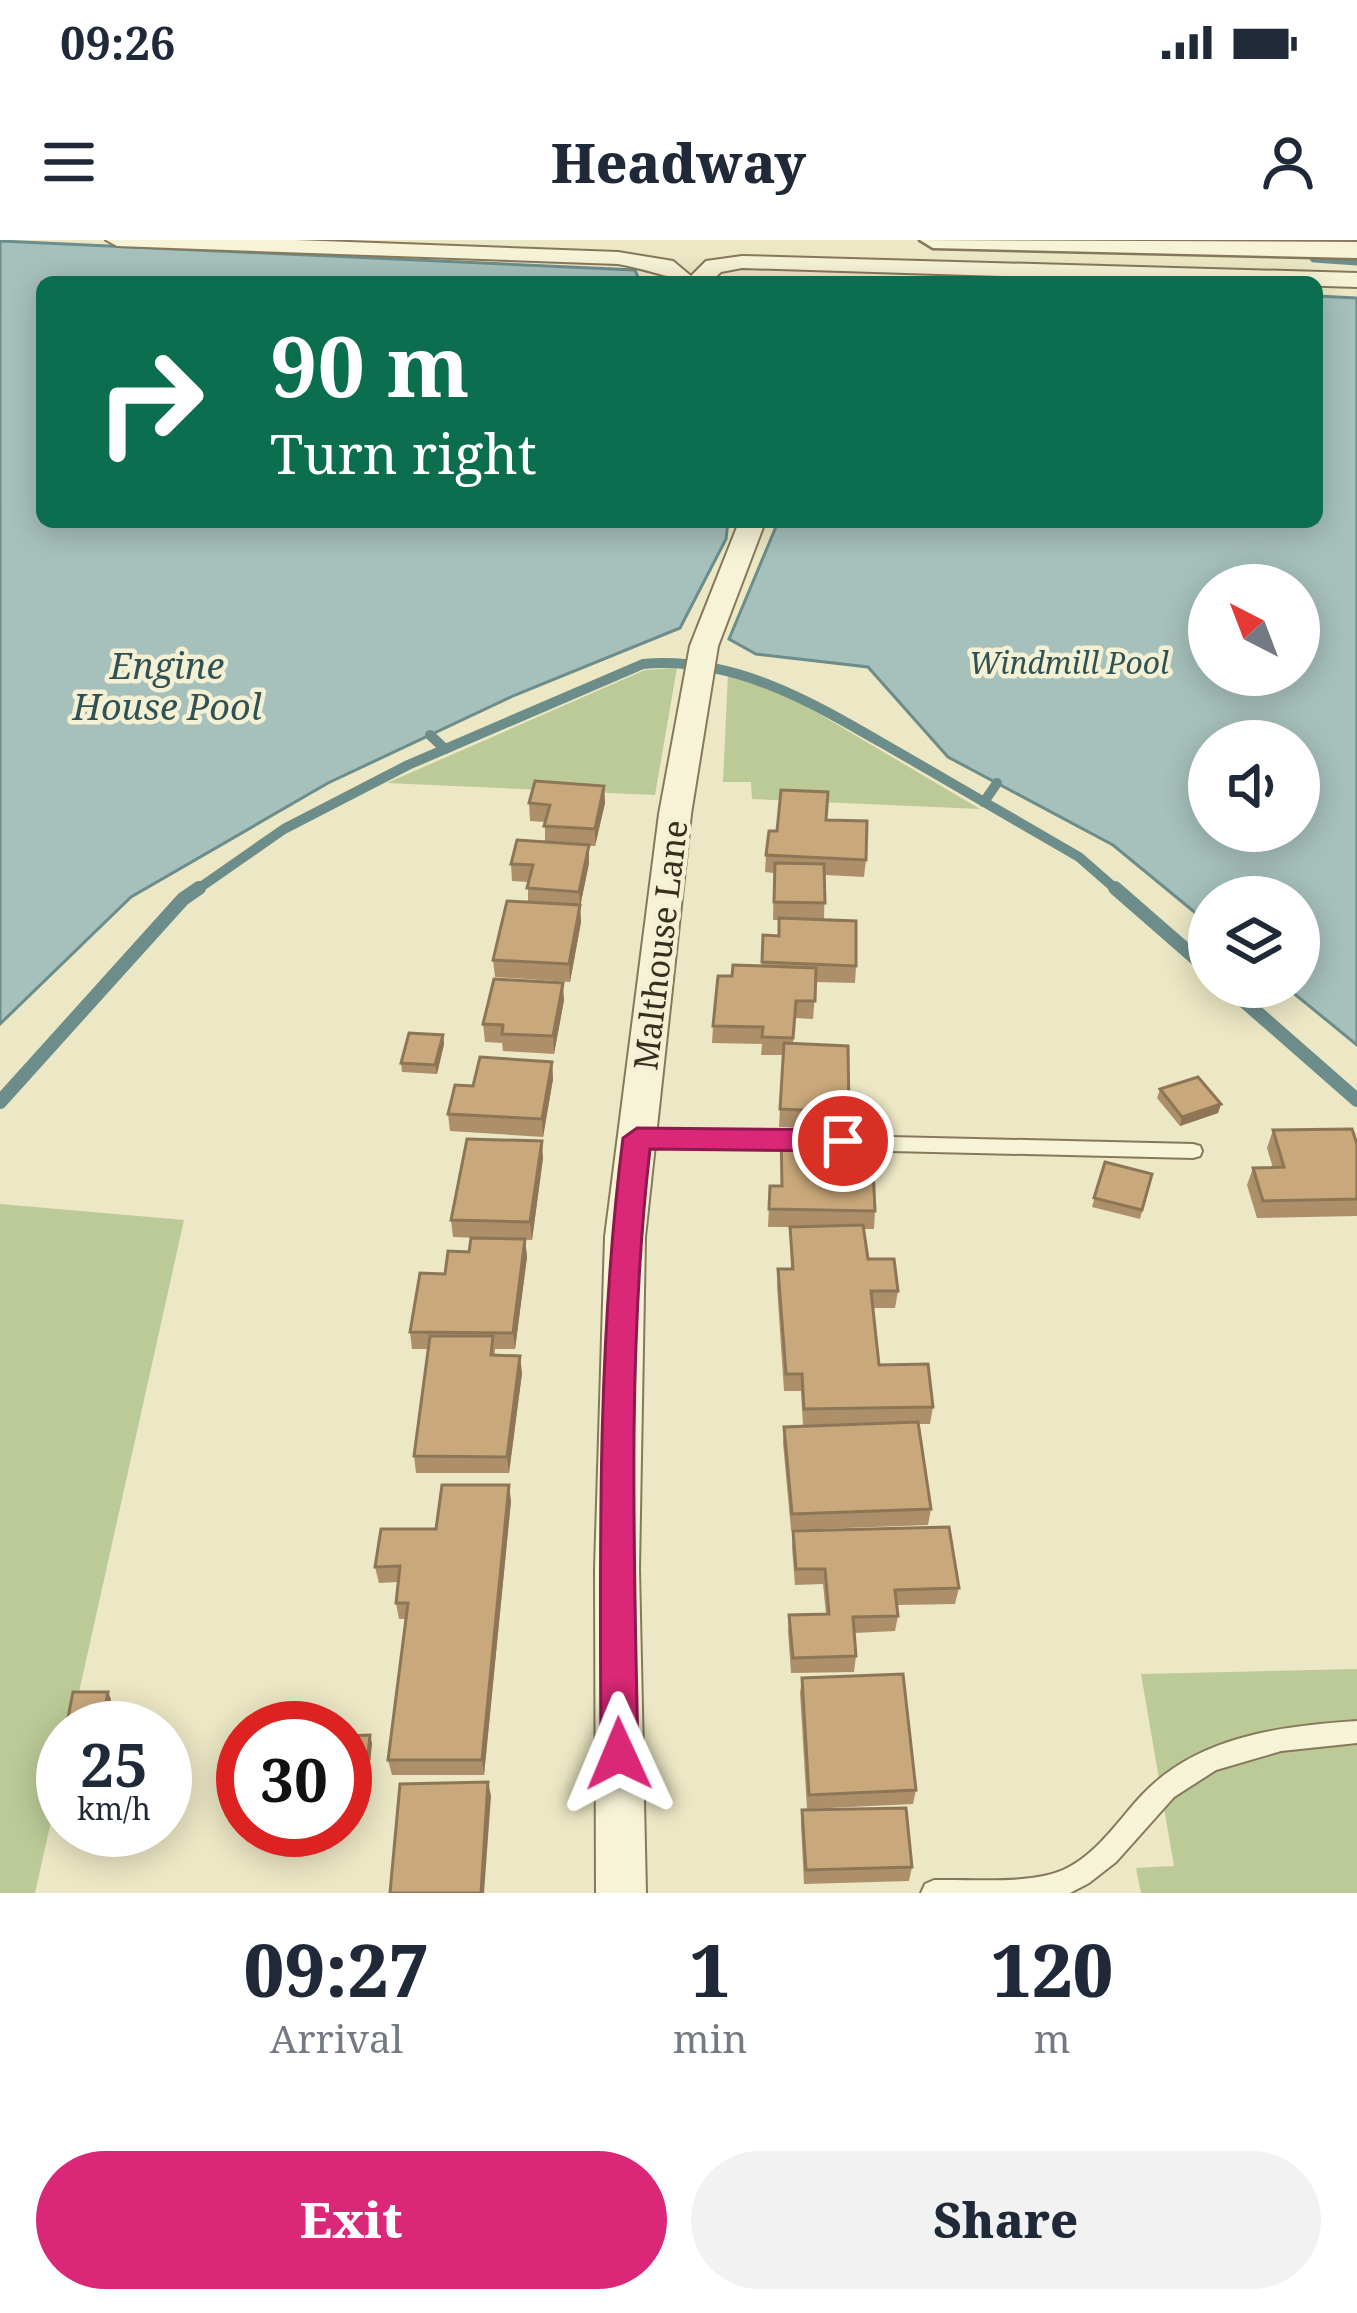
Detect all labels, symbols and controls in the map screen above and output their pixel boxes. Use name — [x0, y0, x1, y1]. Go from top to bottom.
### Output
text: 09:26 — [60, 12, 175, 73]
text: Headway — [551, 125, 806, 199]
icon: menu — [36, 129, 102, 195]
icon: person — [1255, 129, 1321, 195]
text: 90 m — [270, 307, 470, 422]
icon: right — [72, 324, 228, 480]
text: Turn right — [270, 416, 537, 490]
north arrow — [1188, 564, 1320, 696]
map controls — [1188, 564, 1320, 1008]
water label: Engine House Pool — [71, 641, 262, 731]
water label: Windmill Pool — [969, 642, 1169, 683]
button: sound — [1188, 720, 1320, 852]
street label: Malthouse Lane — [622, 817, 698, 1073]
button: layers — [1188, 876, 1320, 1008]
pin — [792, 1090, 894, 1192]
icon: arrive — [810, 1108, 876, 1174]
position arrow — [556, 1691, 682, 1817]
speed limit sign: 30 — [216, 1701, 372, 1857]
text: 25 — [80, 1723, 148, 1805]
text: km/h — [77, 1788, 151, 1829]
text: 09:27 — [244, 1920, 429, 2018]
text: 1 — [690, 1920, 731, 2018]
text: 120 — [991, 1920, 1113, 2018]
text: Arrival — [270, 2011, 403, 2064]
text: min — [673, 2011, 747, 2064]
text: m — [1034, 2011, 1071, 2064]
button: Exit — [36, 2151, 667, 2289]
button: Share — [691, 2151, 1321, 2289]

